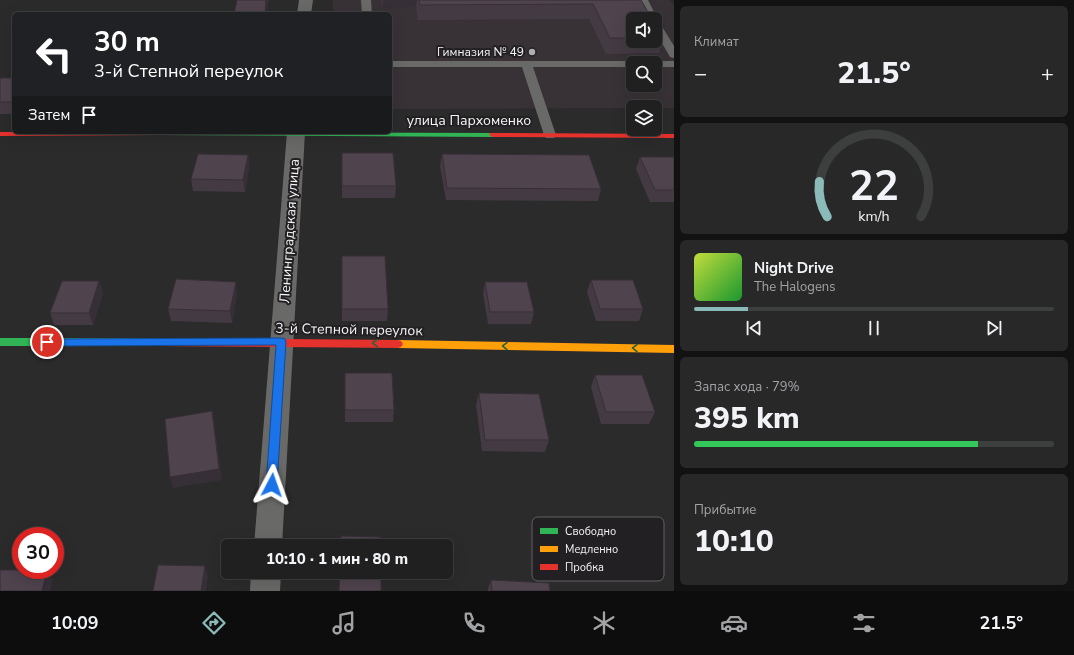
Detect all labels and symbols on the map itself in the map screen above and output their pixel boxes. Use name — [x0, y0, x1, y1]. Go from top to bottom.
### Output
place label: Гимназия № 49 — [437, 44, 524, 60]
marker: Гимназия № 49 — [527, 47, 537, 57]
street label: улица Пархоменко — [407, 111, 531, 130]
street label: Ленинградская улица — [275, 158, 304, 304]
street label: 3-й Степной переулок — [275, 319, 423, 340]
pin — [30, 325, 64, 359]
one-way arrow — [372, 339, 378, 348]
one-way arrow — [502, 342, 508, 350]
one-way arrow — [632, 344, 638, 353]
position arrow — [251, 464, 293, 506]
legend — [532, 517, 664, 581]
text: Свободно — [565, 524, 616, 539]
speed limit sign: 30 — [12, 527, 64, 579]
text: Медленно — [565, 542, 618, 557]
text: Пробка — [565, 560, 604, 575]

